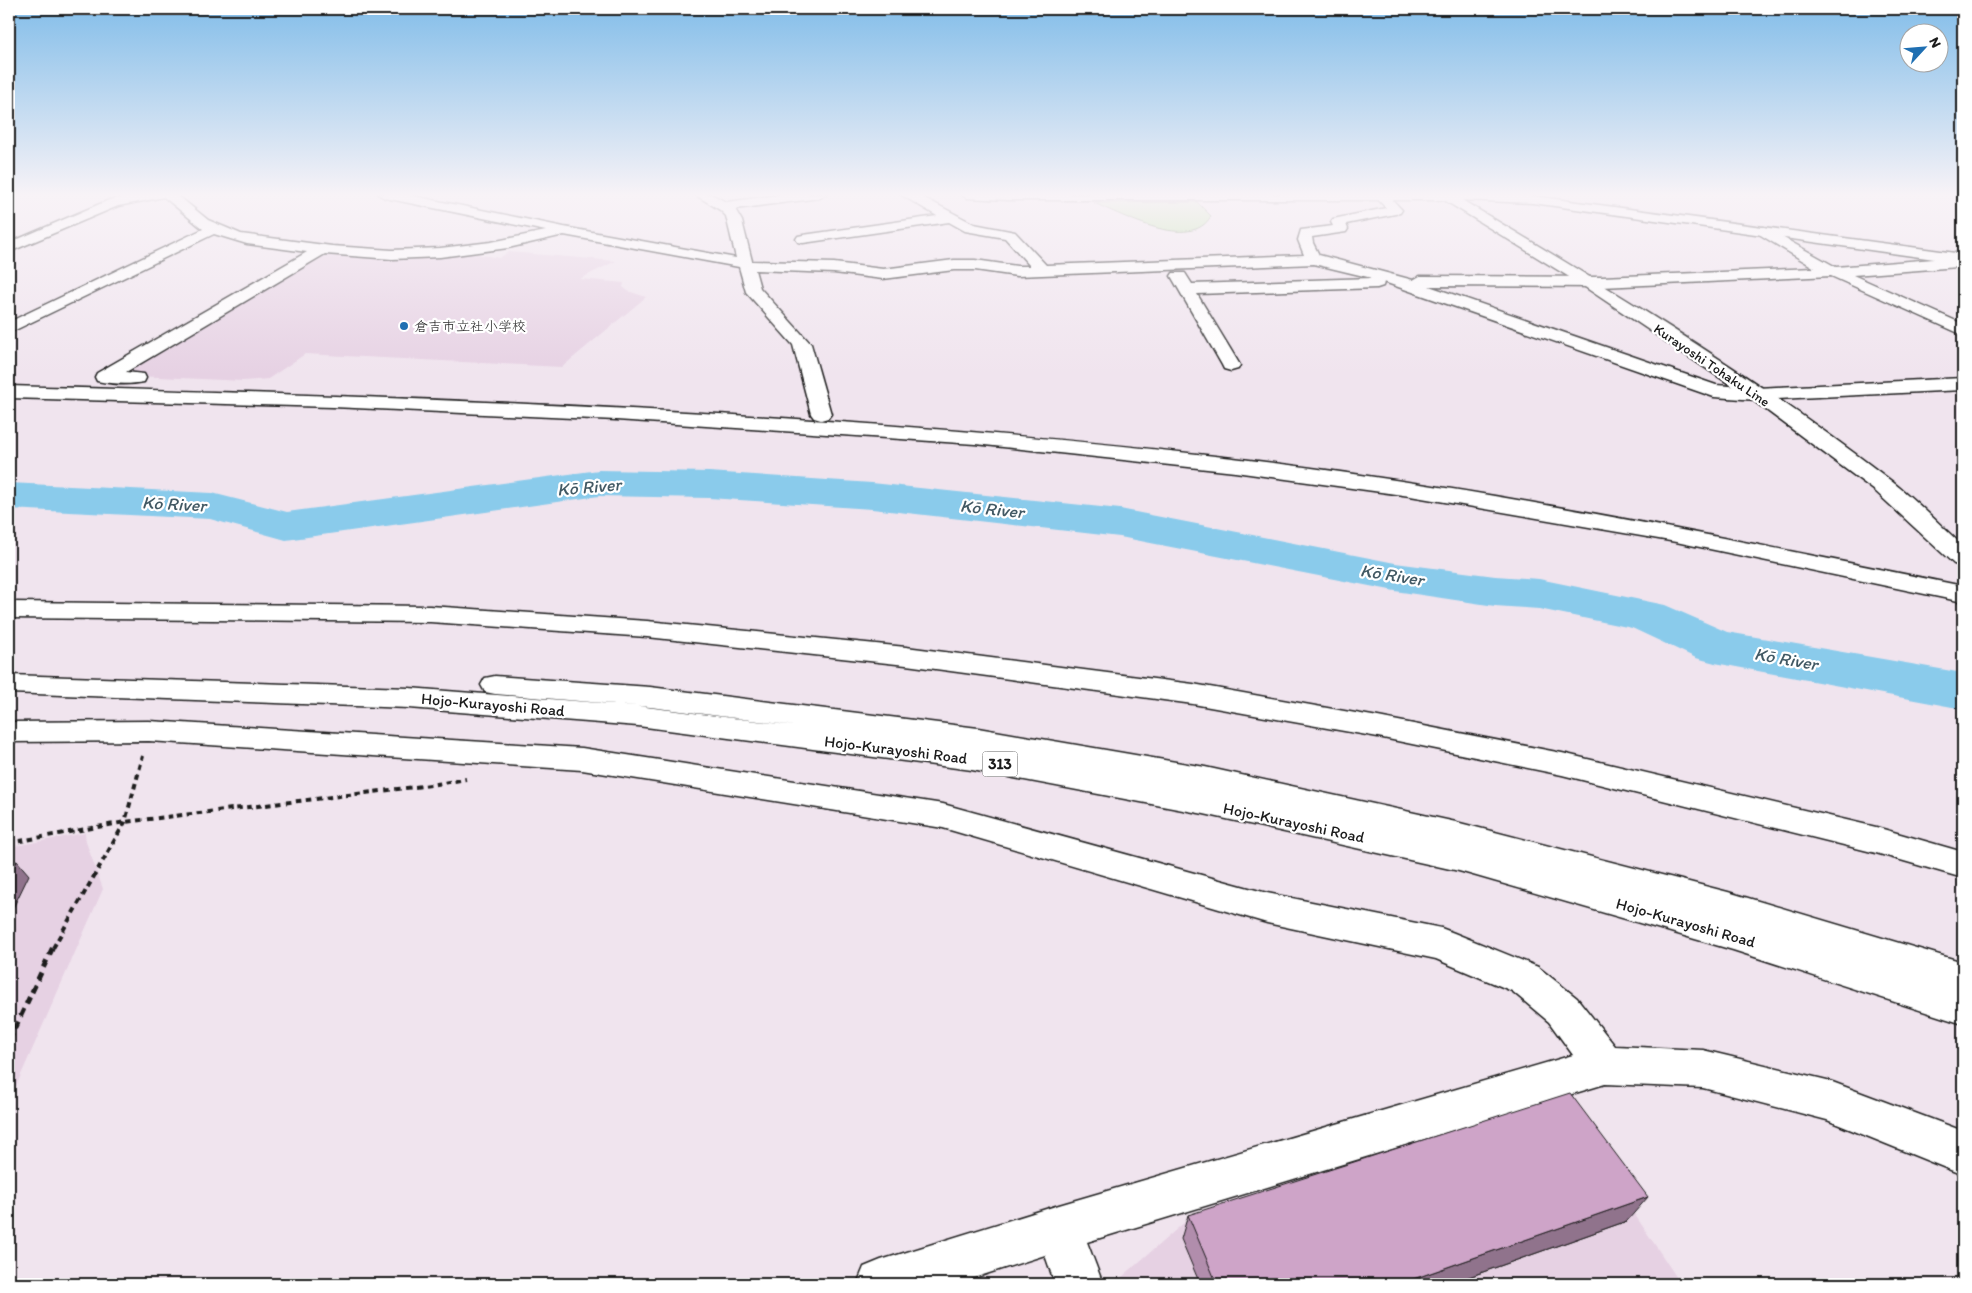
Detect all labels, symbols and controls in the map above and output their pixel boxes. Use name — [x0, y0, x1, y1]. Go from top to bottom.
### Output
north arrow — [1900, 22, 1950, 72]
text: N — [1926, 35, 1945, 50]
place label: 倉吉市立社小学校 — [414, 318, 526, 335]
marker: 倉吉市立社小学校 — [398, 320, 410, 332]
street label: Kurayoshi Tohaku Line — [1651, 320, 1773, 411]
water label: Kō River — [556, 473, 624, 501]
water label: Kō River — [141, 491, 209, 517]
water label: Kō River — [959, 495, 1027, 524]
water label: Kō River — [1359, 559, 1428, 591]
water label: Kō River — [1753, 643, 1822, 676]
street label: Hojo-Kurayoshi Road — [420, 689, 566, 720]
street label: Hojo-Kurayoshi Road — [823, 731, 969, 768]
road number: 313 — [982, 752, 1018, 776]
street label: Hojo-Kurayoshi Road — [1221, 798, 1367, 847]
street label: Hojo-Kurayoshi Road — [1614, 893, 1758, 952]

